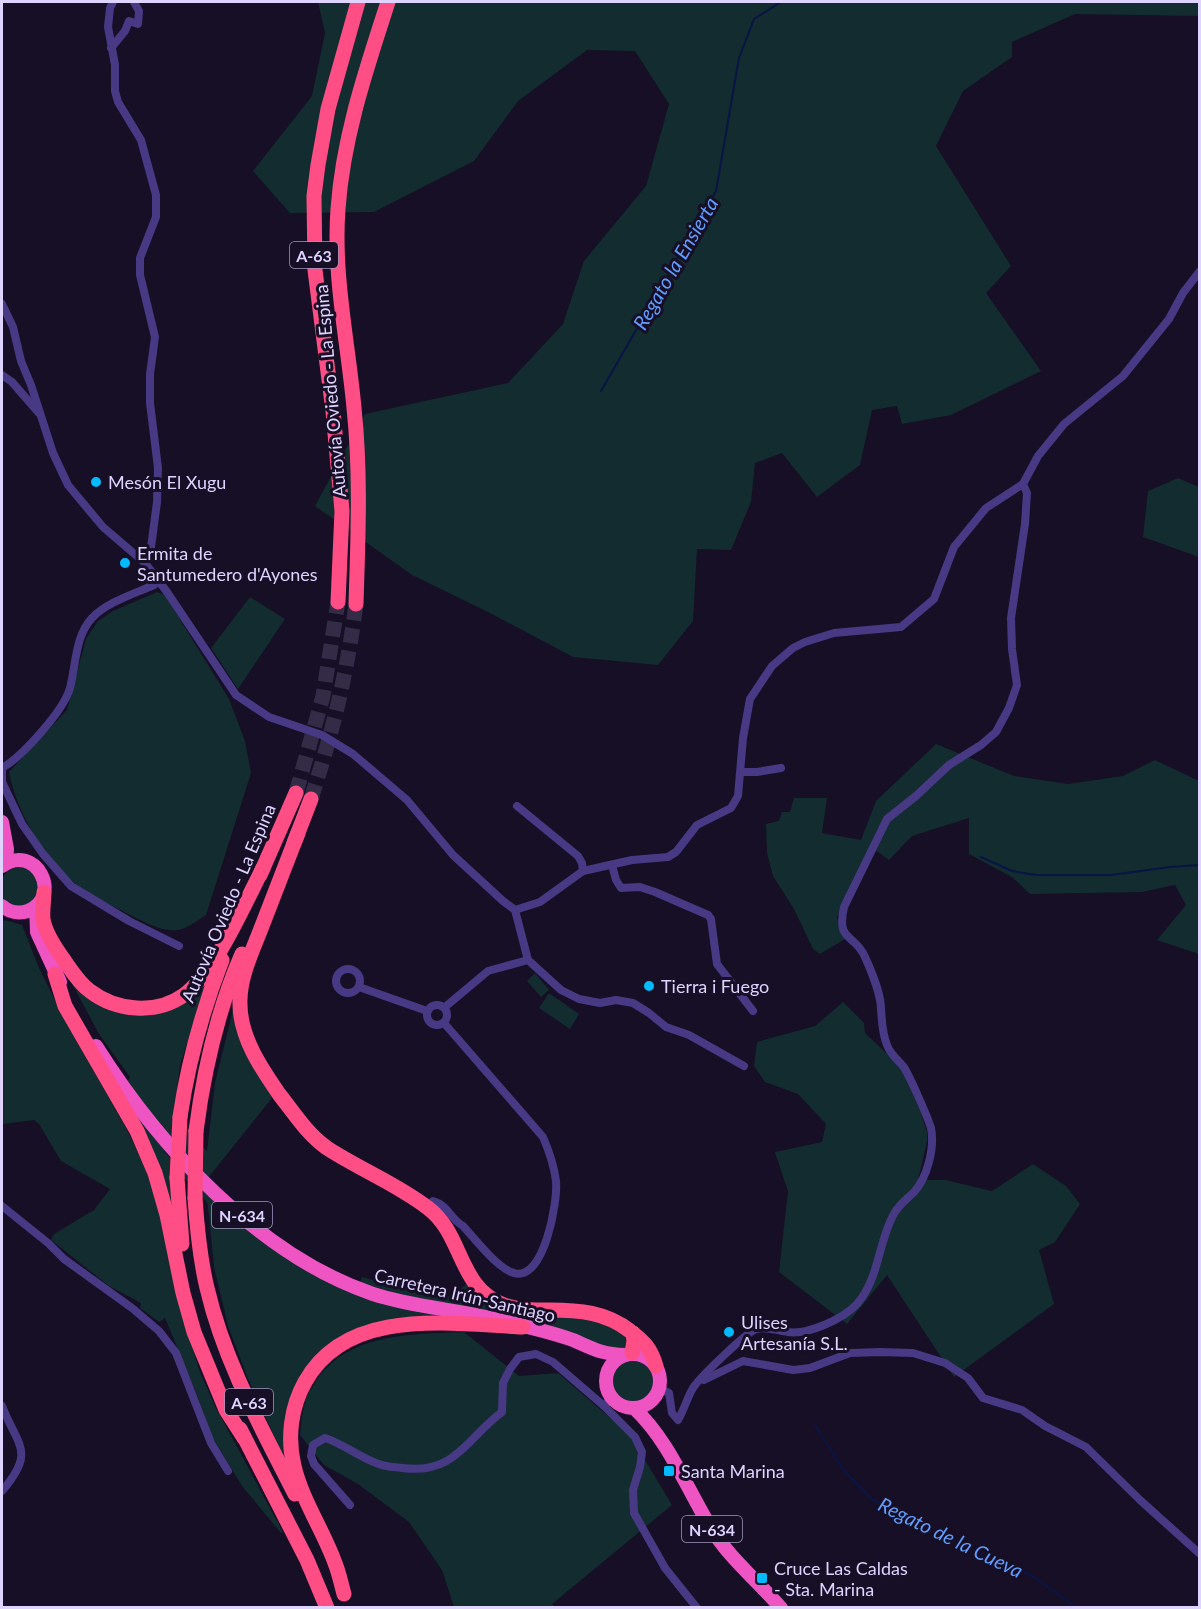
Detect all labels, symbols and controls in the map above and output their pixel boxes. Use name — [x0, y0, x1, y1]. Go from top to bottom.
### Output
water label: Regato la Ensierta — [627, 193, 723, 333]
road number: A-63 — [290, 242, 338, 268]
street label: Autovía Oviedo - La Espina — [310, 284, 350, 498]
place label: Mesón El Xugu — [108, 471, 226, 493]
marker: Mesón El Xugu — [89, 475, 103, 489]
place label: Ermita de Santumedero d'Ayones — [137, 542, 318, 585]
marker: Ermita de Santumedero d'Ayones — [118, 556, 132, 570]
street label: Autovía Oviedo - La Espina — [176, 800, 280, 1006]
place label: Tierra i Fuego — [661, 975, 769, 997]
marker: Tierra i Fuego — [642, 979, 656, 993]
road number: N-634 — [212, 1202, 272, 1228]
street label: Carretera Irún-Santiago — [372, 1263, 558, 1327]
place label: Ulises Artesanía S.L. — [741, 1311, 848, 1354]
marker: Ulises Artesanía S.L. — [722, 1325, 736, 1339]
road number: A-63 — [225, 1389, 273, 1415]
place label: Santa Marina — [681, 1460, 785, 1482]
marker: Santa Marina — [662, 1464, 676, 1478]
water label: Regato de la Cueva — [875, 1492, 1027, 1582]
road number: N-634 — [682, 1516, 742, 1542]
place label: Cruce Las Caldas - Sta. Marina — [774, 1557, 908, 1600]
marker: Cruce Las Caldas - Sta. Marina — [755, 1571, 769, 1585]

